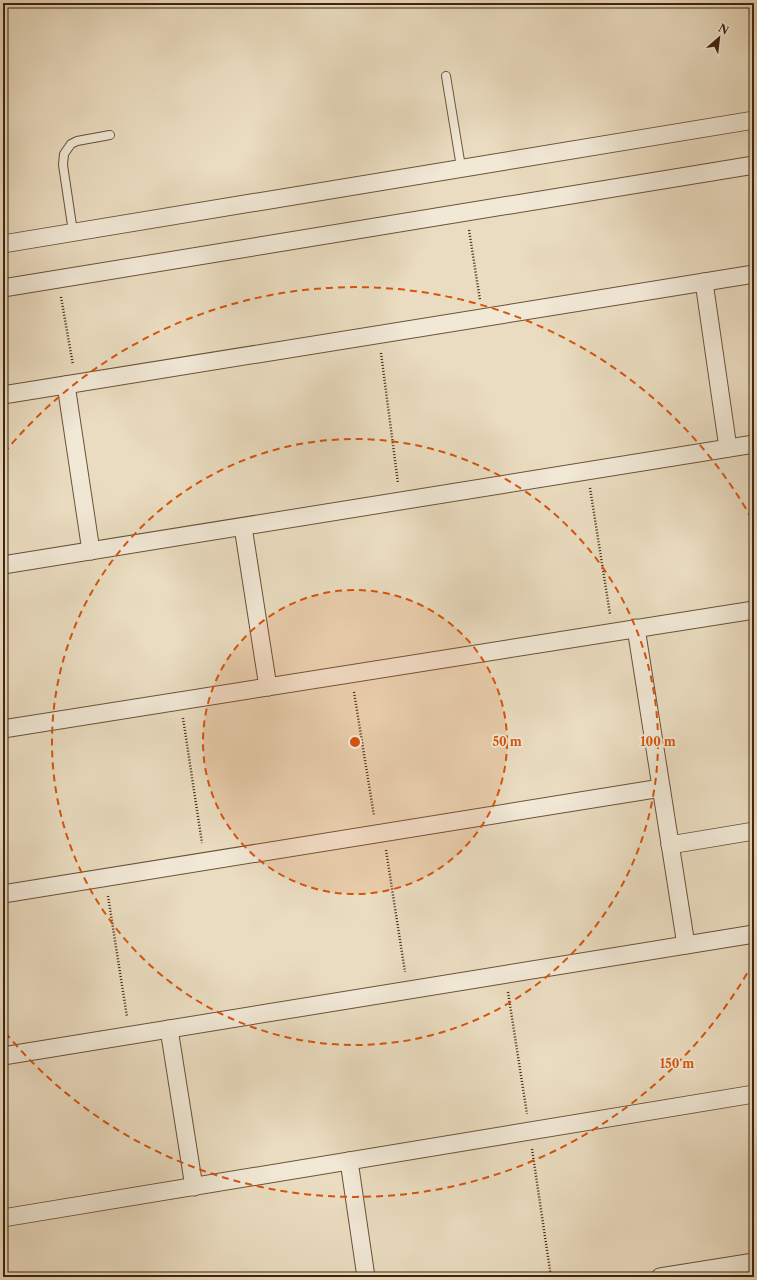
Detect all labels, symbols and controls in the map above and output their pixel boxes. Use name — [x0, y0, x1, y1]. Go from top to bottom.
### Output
north arrow — [699, 18, 739, 58]
text: N — [716, 21, 732, 38]
text: 50 m — [492, 734, 522, 749]
text: 100 m — [640, 734, 676, 749]
centre of rings — [348, 735, 362, 749]
text: 150 m — [660, 1056, 694, 1071]

